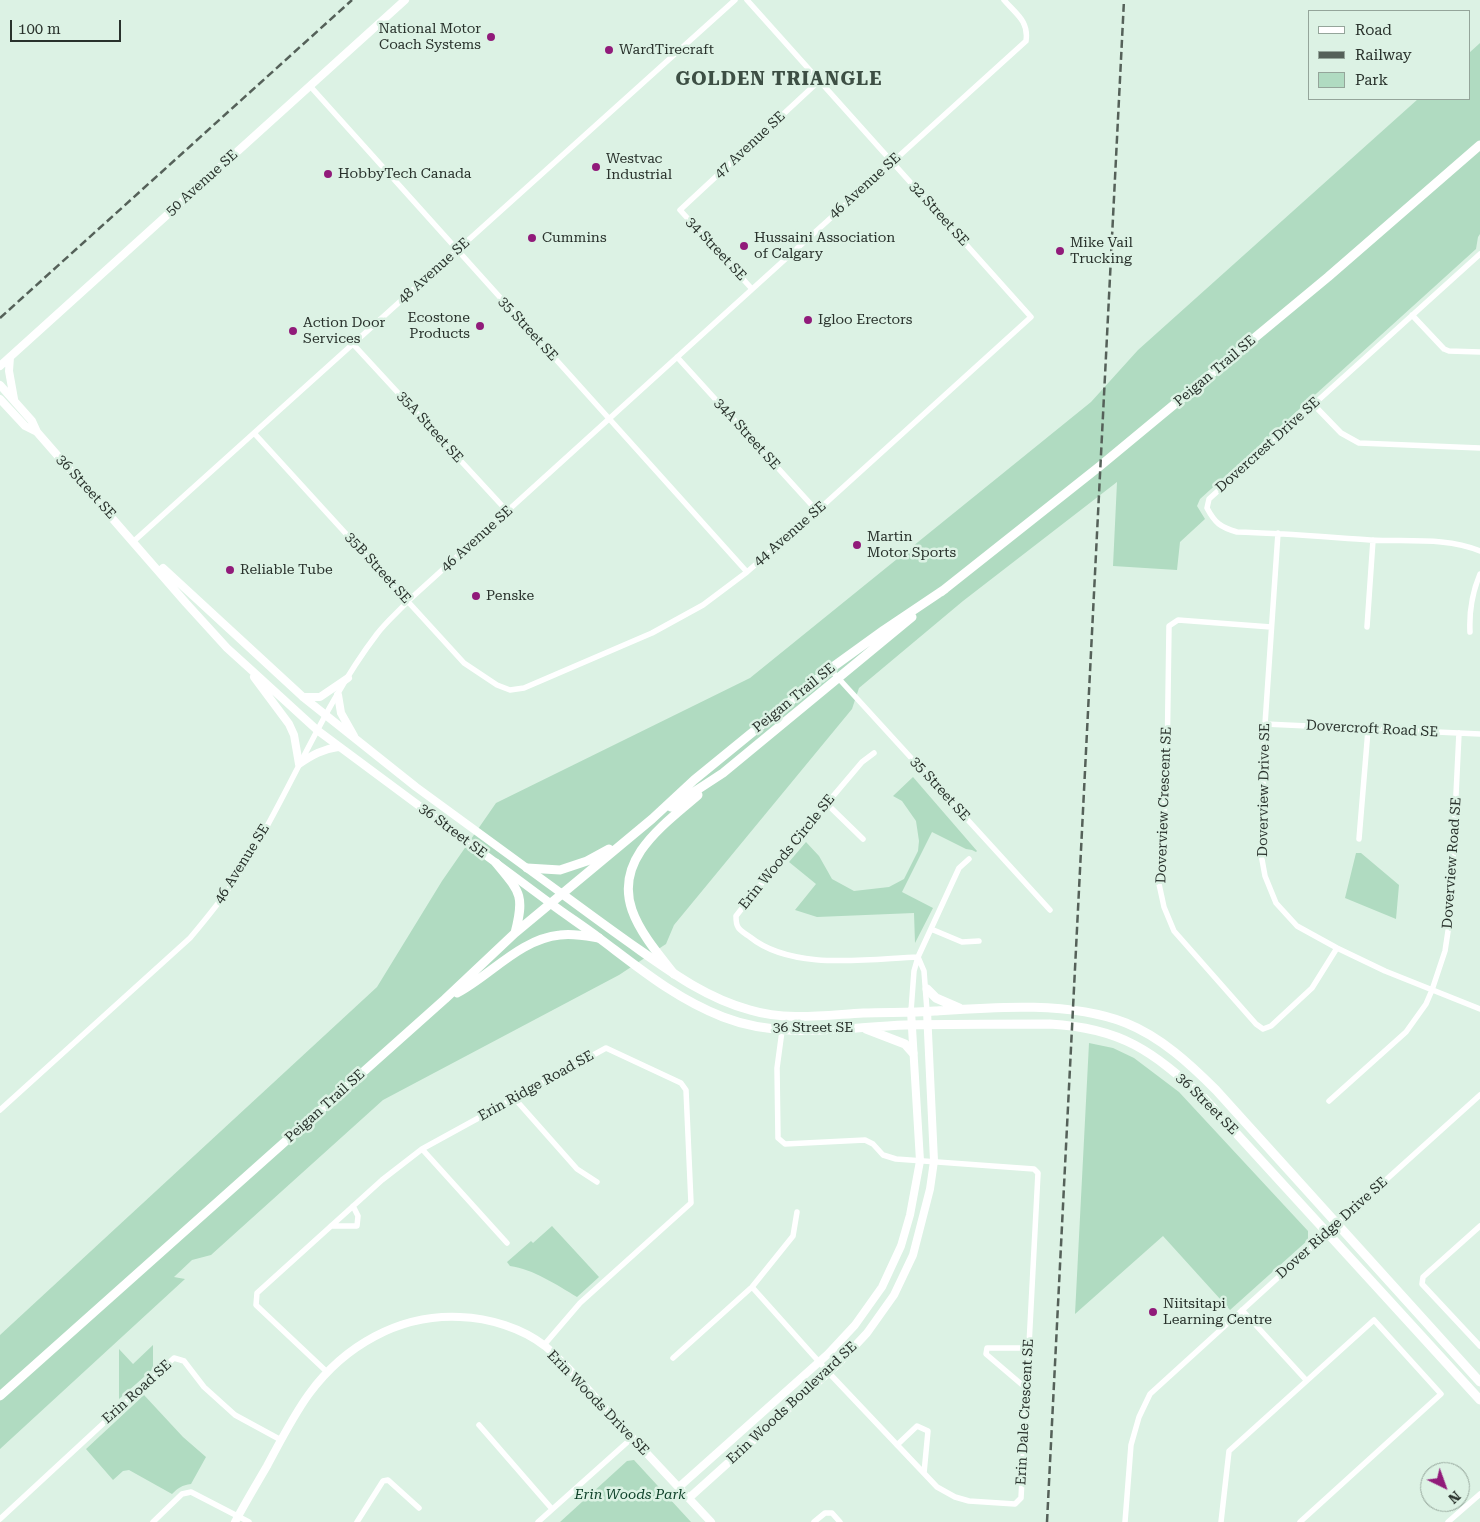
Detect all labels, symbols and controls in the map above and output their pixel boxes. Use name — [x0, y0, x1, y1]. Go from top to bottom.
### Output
scale bar — [12, 10, 124, 42]
legend — [1308, 10, 1470, 100]
text: 100 m — [18, 20, 61, 38]
place label: National Motor Coach Systems — [379, 21, 481, 54]
text: Road — [1355, 21, 1392, 39]
marker: National Motor Coach Systems — [485, 31, 497, 43]
place label: WardTirecraft — [619, 42, 714, 58]
marker: WardTirecraft — [603, 44, 615, 56]
text: Railway — [1355, 46, 1412, 64]
district label: GOLDEN TRIANGLE — [674, 68, 884, 90]
text: Park — [1355, 71, 1388, 89]
street label: 47 Avenue SE — [711, 108, 789, 182]
street label: 50 Avenue SE — [163, 146, 241, 220]
street label: 46 Avenue SE — [826, 149, 904, 223]
place label: Westvac Industrial — [606, 151, 672, 184]
marker: Westvac Industrial — [590, 161, 602, 173]
place label: HobbyTech Canada — [338, 166, 471, 182]
marker: HobbyTech Canada — [322, 168, 334, 180]
street label: 32 Street SE — [906, 178, 972, 250]
street label: 34 Street SE — [682, 214, 750, 284]
place label: Cummins — [542, 230, 607, 246]
place label: Hussaini Association of Calgary — [754, 230, 895, 262]
marker: Cummins — [526, 232, 538, 244]
street label: 48 Avenue SE — [395, 234, 473, 308]
place label: Mike Vail Trucking — [1070, 235, 1133, 268]
marker: Hussaini Association of Calgary — [738, 240, 750, 252]
marker: Mike Vail Trucking — [1054, 245, 1066, 257]
street label: 35 Street SE — [495, 293, 561, 365]
place label: Ecostone Products — [407, 310, 470, 342]
place label: Igloo Erectors — [818, 312, 913, 328]
marker: Igloo Erectors — [802, 314, 814, 326]
place label: Action Door Services — [303, 315, 385, 348]
marker: Ecostone Products — [474, 320, 486, 332]
marker: Action Door Services — [287, 325, 299, 337]
street label: Peigan Trail SE — [1171, 332, 1259, 410]
street label: 35A Street SE — [394, 388, 466, 466]
street label: Dovercrest Drive SE — [1212, 394, 1324, 496]
street label: 34A Street SE — [711, 395, 783, 473]
street label: 36 Street SE — [53, 451, 119, 523]
street label: 44 Avenue SE — [750, 498, 830, 570]
street label: 46 Avenue SE — [438, 502, 516, 576]
street label: 35B Street SE — [342, 529, 414, 607]
place label: Martin Motor Sports — [867, 529, 956, 562]
marker: Martin Motor Sports — [851, 539, 863, 551]
place label: Reliable Tube — [240, 562, 333, 578]
marker: Reliable Tube — [224, 564, 236, 576]
place label: Penske — [486, 588, 534, 604]
marker: Penske — [470, 590, 482, 602]
street label: Peigan Trail SE — [749, 660, 839, 736]
street label: Dovercroft Road SE — [1305, 717, 1439, 741]
street label: Doverview Drive SE — [1254, 723, 1274, 857]
street label: Doverview Crescent SE — [1153, 726, 1175, 884]
street label: 35 Street SE — [907, 753, 973, 825]
street label: Erin Woods Circle SE — [735, 791, 839, 913]
street label: Doverview Road SE — [1439, 797, 1465, 929]
street label: 36 Street SE — [416, 800, 490, 862]
street label: 46 Avenue SE — [211, 821, 273, 907]
street label: 36 Street SE — [773, 1020, 853, 1036]
street label: Erin Ridge Road SE — [475, 1047, 597, 1125]
street label: Peigan Trail SE — [282, 1066, 368, 1146]
street label: 36 Street SE — [1173, 1070, 1241, 1138]
street label: Dover Ridge Drive SE — [1273, 1174, 1391, 1282]
place label: Niitsitapi Learning Centre — [1163, 1296, 1272, 1328]
marker: Niitsitapi Learning Centre — [1147, 1306, 1159, 1318]
street label: Erin Woods Boulevard SE — [724, 1338, 860, 1468]
street label: Erin Dale Crescent SE — [1013, 1338, 1037, 1486]
street label: Erin Woods Drive SE — [543, 1347, 653, 1459]
street label: Erin Road SE — [99, 1357, 175, 1427]
north arrow — [1420, 1462, 1470, 1512]
park label: Erin Woods Park — [574, 1487, 686, 1503]
text: N — [1445, 1488, 1464, 1507]

